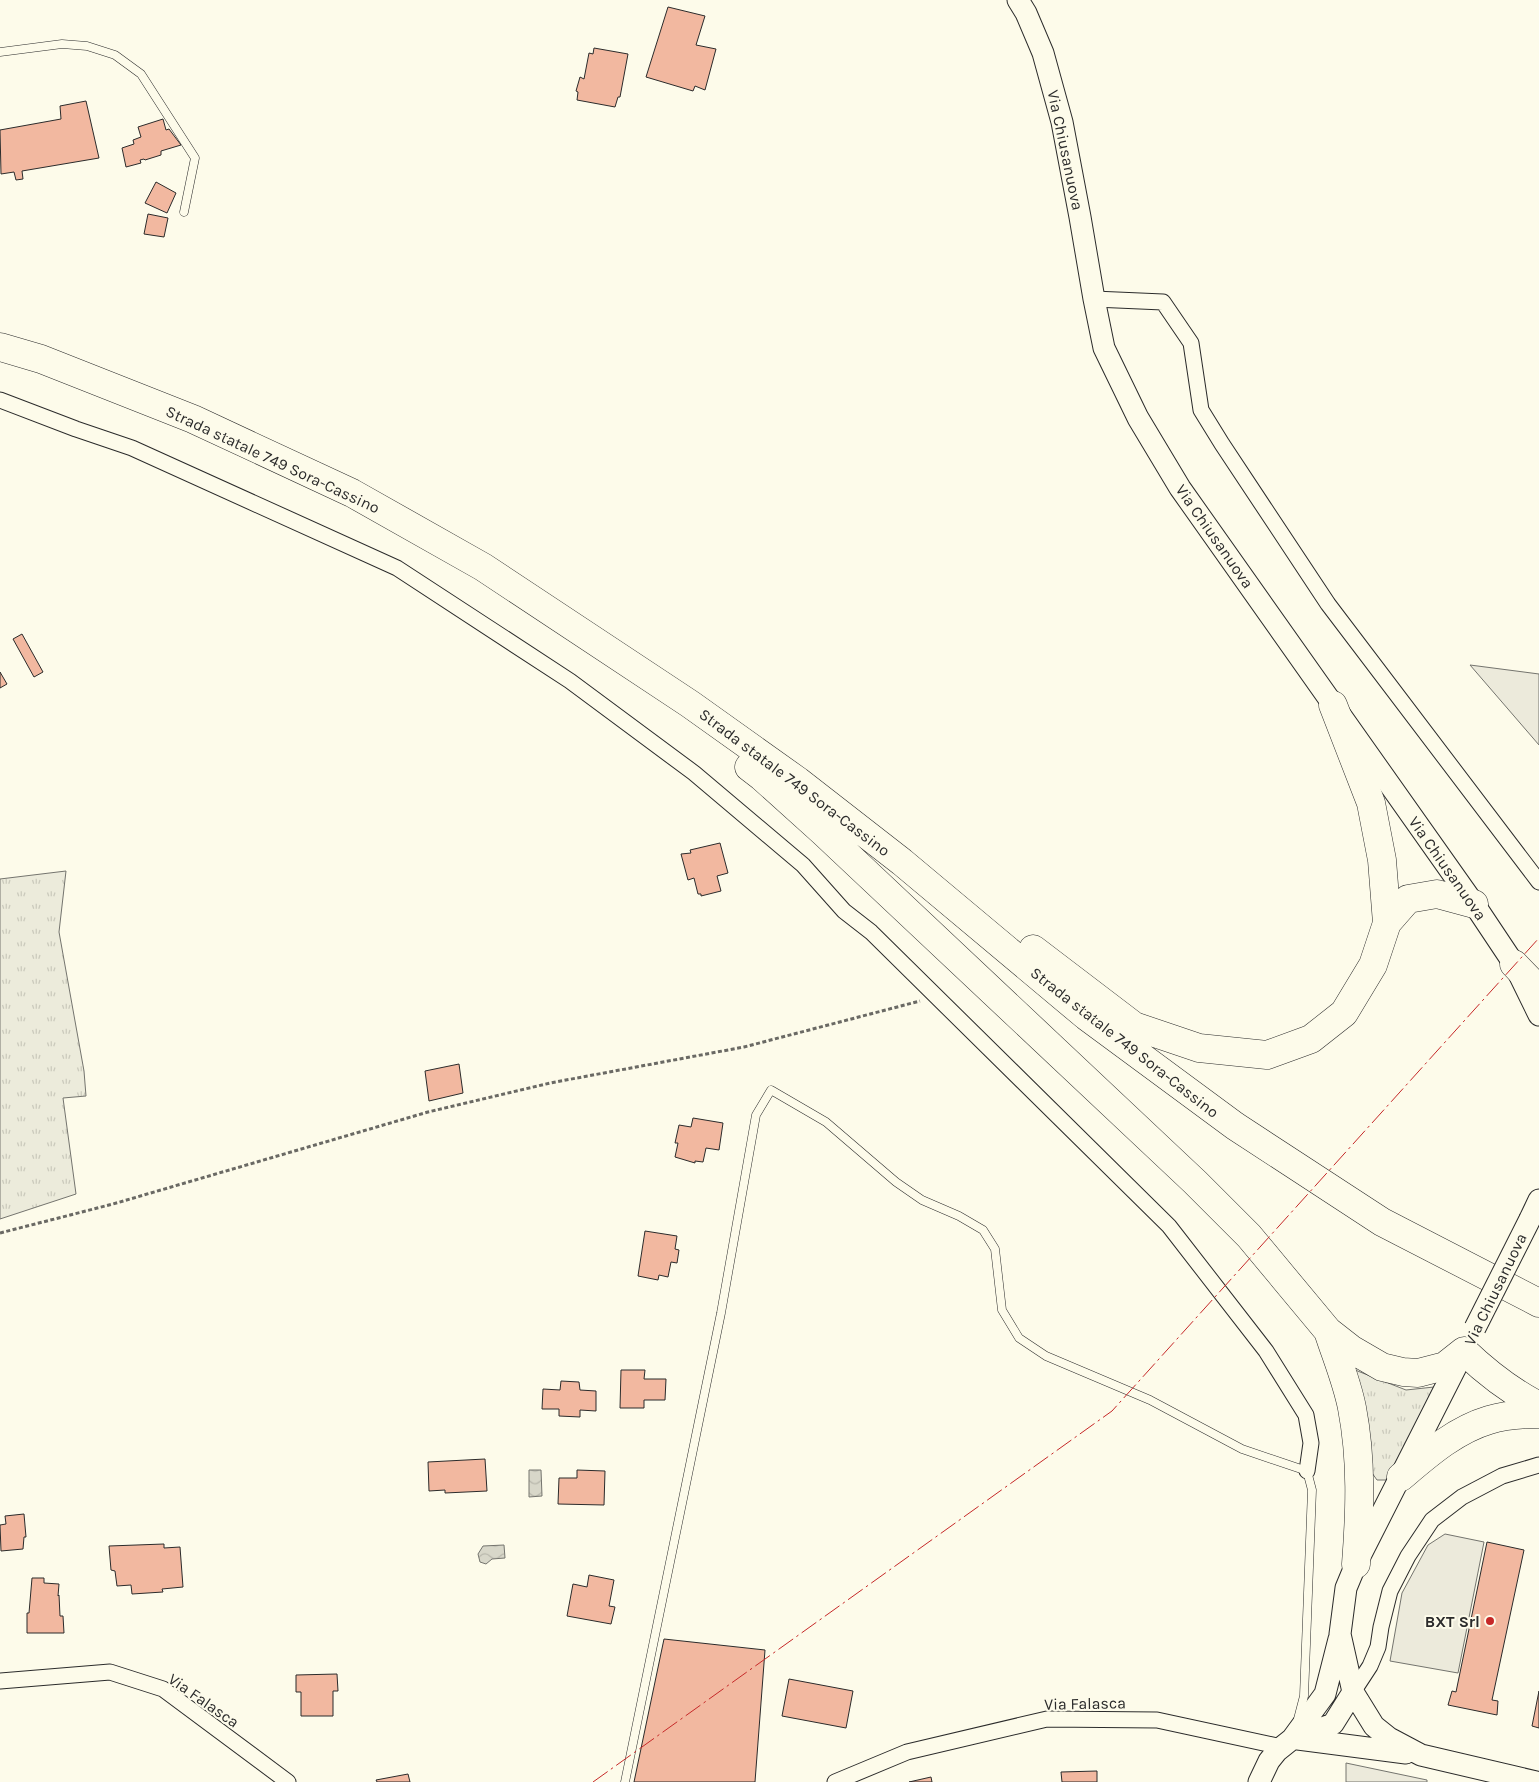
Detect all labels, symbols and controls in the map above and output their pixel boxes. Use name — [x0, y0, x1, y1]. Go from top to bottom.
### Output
street label: Via Chiusanuova — [1043, 88, 1088, 212]
street label: Strada statale 749 Sora-Cassino — [163, 401, 383, 517]
street label: Via Chiusanuova — [1172, 481, 1257, 592]
street label: Strada statale 749 Sora-Cassino — [696, 705, 894, 860]
street label: Via Chiusanuova — [1405, 813, 1490, 924]
street label: Strada statale 749 Sora-Cassino — [1027, 963, 1223, 1122]
street label: Via Chiusanuova — [1460, 1230, 1531, 1348]
place label: BXT Srl — [1425, 1612, 1480, 1631]
marker: BXT Srl — [1484, 1615, 1496, 1627]
street label: Via Falasca — [165, 1669, 243, 1732]
street label: Via Falasca — [1044, 1693, 1126, 1714]

